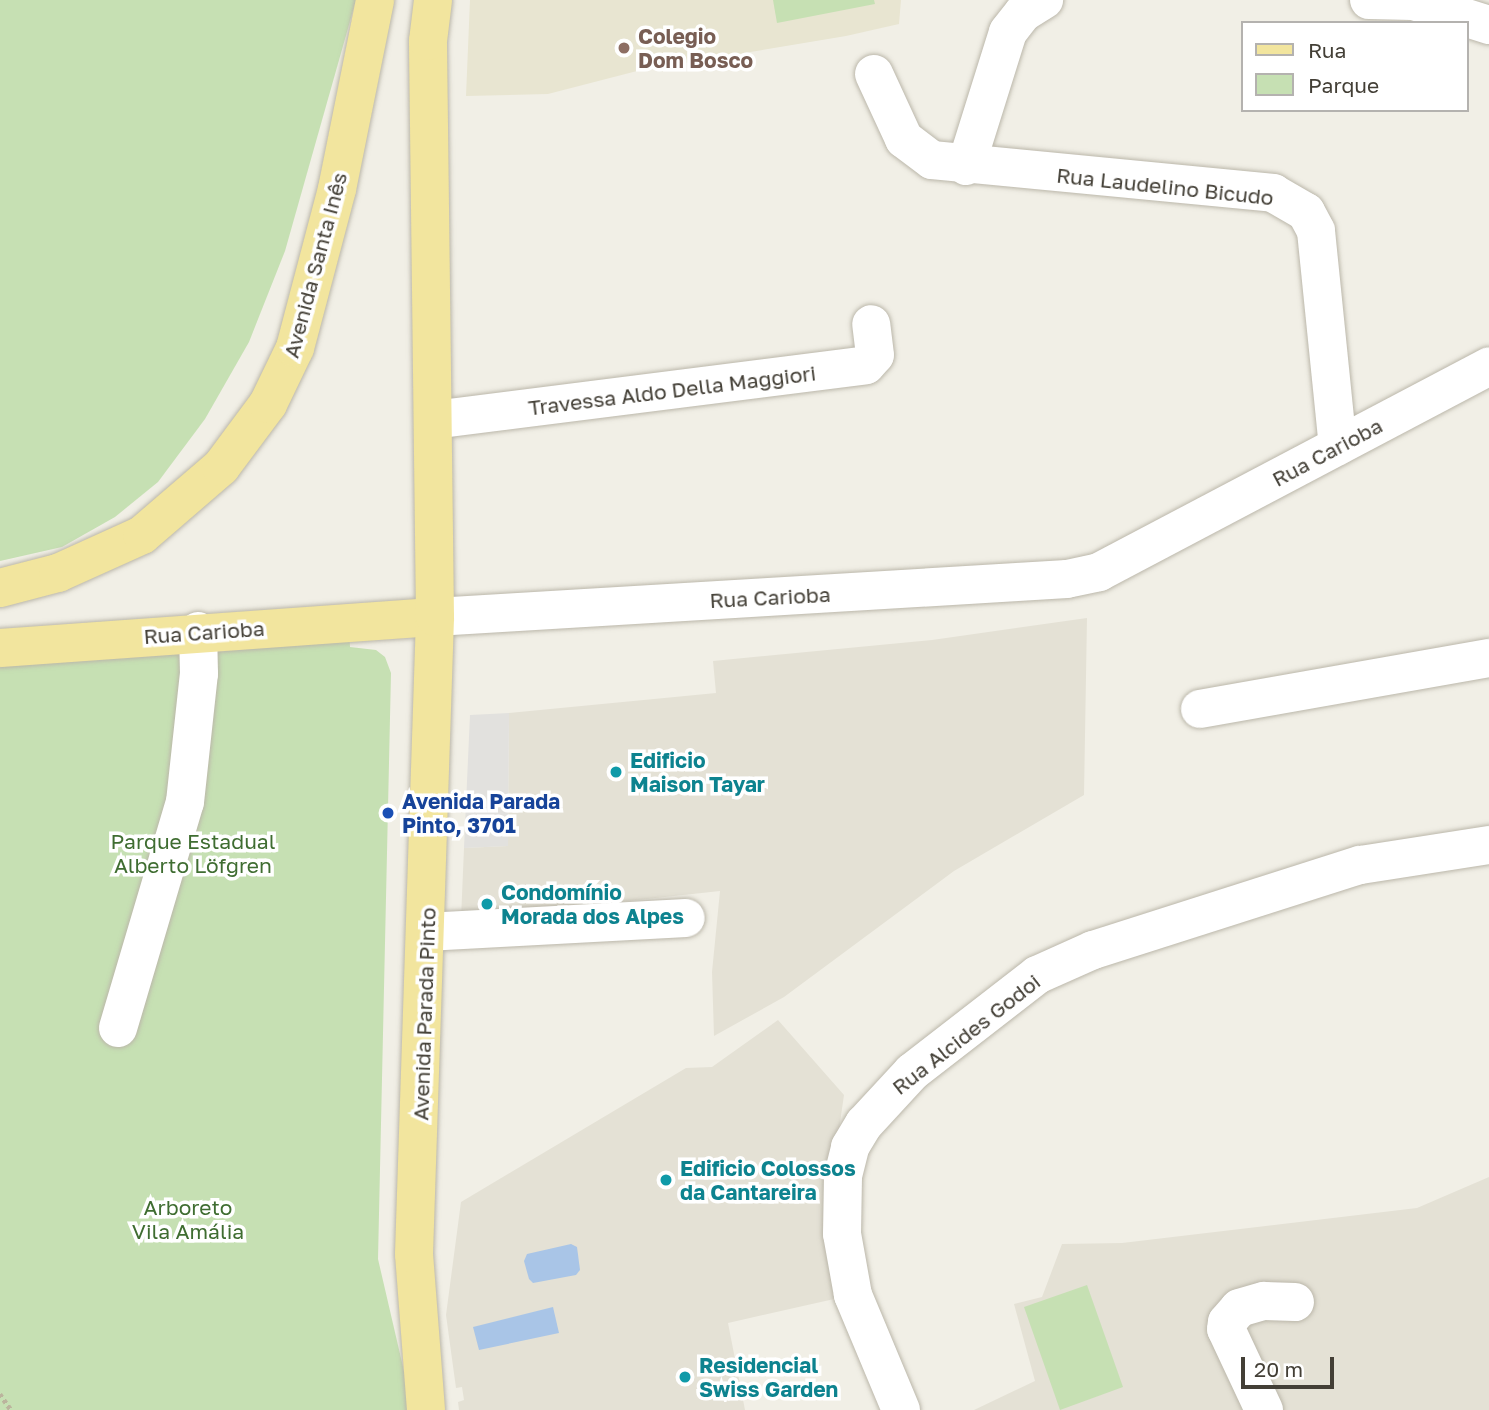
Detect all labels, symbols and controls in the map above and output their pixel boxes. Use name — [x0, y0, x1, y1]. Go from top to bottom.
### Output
legend — [1240, 21, 1468, 112]
place label: Colegio Dom Bosco — [638, 23, 753, 73]
text: Rua — [1308, 37, 1346, 63]
marker: Colegio Dom Bosco — [616, 40, 632, 56]
text: Parque — [1308, 72, 1379, 98]
street label: Rua Laudelino Bicudo — [1055, 162, 1275, 210]
street label: Avenida Santa Inês — [278, 169, 352, 361]
street label: Travessa Aldo Della Maggiori — [527, 360, 817, 420]
street label: Rua Carioba — [1268, 412, 1386, 492]
street label: Rua Carioba — [709, 581, 831, 613]
street label: Rua Carioba — [143, 615, 265, 649]
place label: Edificio Maison Tayar — [630, 747, 765, 797]
marker: Edificio Maison Tayar — [608, 764, 624, 780]
place label: Avenida Parada Pinto, 3701 — [402, 788, 560, 838]
marker: Avenida Parada Pinto, 3701 — [380, 805, 396, 821]
park label: Parque Estadual Alberto Löfgren — [111, 828, 275, 878]
place label: Condomínio Morada dos Alpes — [501, 879, 684, 929]
marker: Condomínio Morada dos Alpes — [479, 896, 495, 912]
street label: Avenida Parada Pinto — [408, 907, 440, 1121]
street label: Rua Alcides Godoi — [887, 968, 1045, 1100]
place label: Edificio Colossos da Cantareira — [680, 1155, 856, 1205]
marker: Edificio Colossos da Cantareira — [658, 1172, 674, 1188]
park label: Arboreto Vila Amália — [132, 1194, 244, 1244]
scale bar — [1244, 1344, 1337, 1388]
place label: Residencial Swiss Garden — [699, 1352, 838, 1402]
text: 20 m — [1254, 1356, 1303, 1382]
marker: Residencial Swiss Garden — [677, 1369, 693, 1385]

